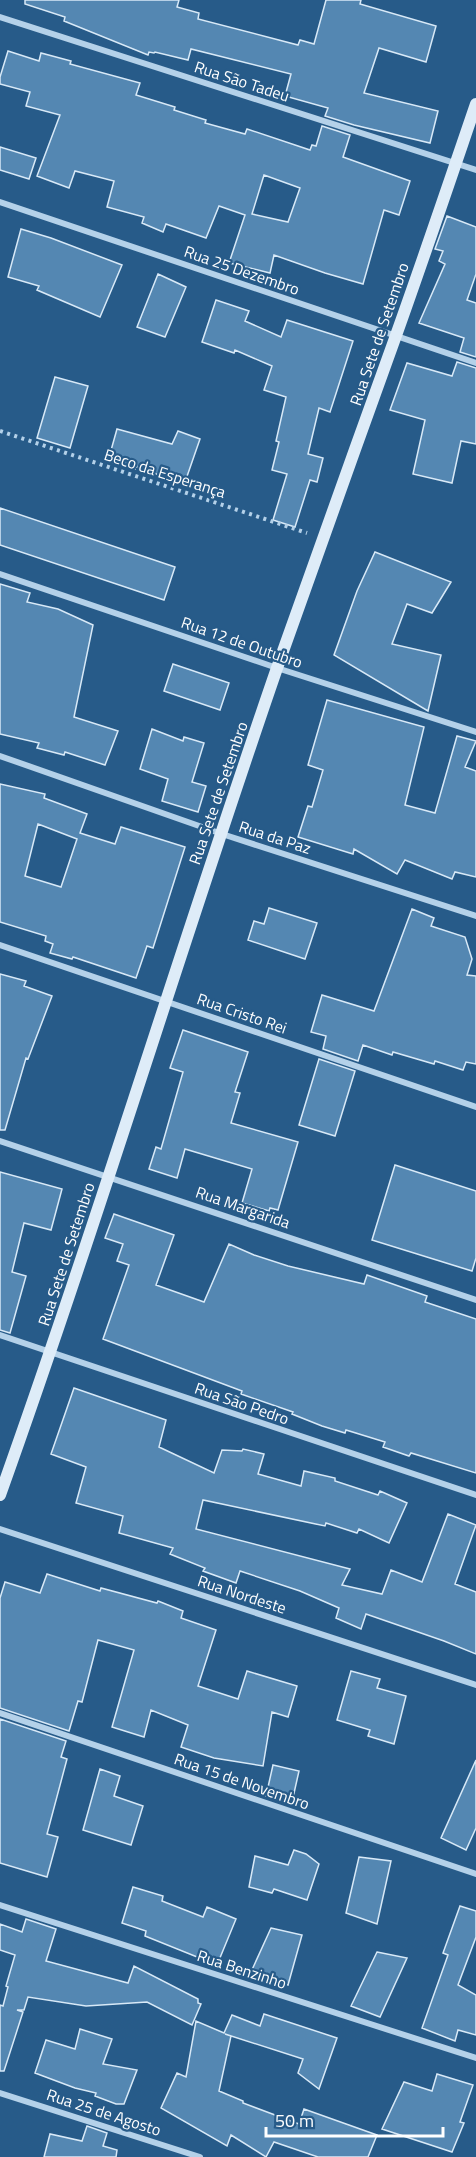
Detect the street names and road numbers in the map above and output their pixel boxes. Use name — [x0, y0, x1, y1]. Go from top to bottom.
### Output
street label: Rua São Tadeu — [191, 54, 293, 108]
street label: Rua 25 Dezembro — [181, 239, 303, 301]
street label: Rua Sete de Setembro — [343, 259, 415, 409]
street label: Beco da Esperança — [101, 442, 229, 504]
street label: Rua 12 de Outubro — [178, 610, 306, 674]
street label: Rua Sete de Setembro — [182, 718, 254, 868]
street label: Rua da Paz — [236, 814, 314, 860]
street label: Rua Cristo Rei — [194, 986, 290, 1040]
street label: Rua Sete de Setembro — [31, 1179, 101, 1329]
street label: Rua Margarida — [193, 1180, 293, 1234]
street label: Rua São Pedro — [192, 1376, 292, 1430]
street label: Rua Nordeste — [195, 1568, 289, 1620]
street label: Rua 15 de Novembro — [171, 1747, 313, 1815]
street label: Rua Benzinho — [194, 1943, 290, 1995]
street label: Rua 25 de Agosto — [44, 2082, 164, 2142]

